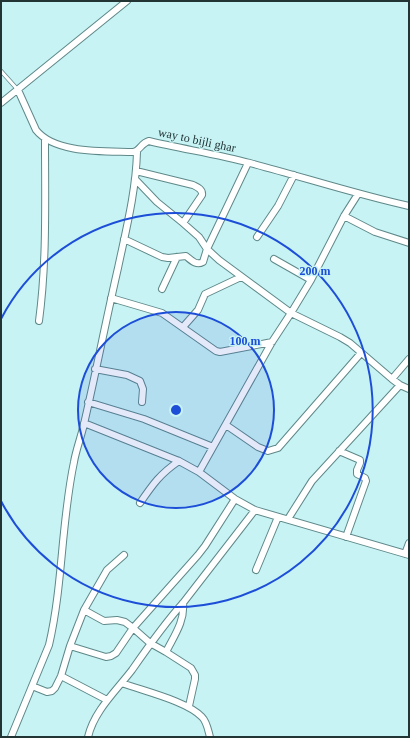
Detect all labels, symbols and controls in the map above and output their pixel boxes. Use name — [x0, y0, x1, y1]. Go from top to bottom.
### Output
street label: way to bijli ghar — [157, 125, 237, 155]
text: 200 m — [300, 264, 331, 278]
text: 100 m — [230, 334, 261, 348]
centre of rings — [169, 403, 183, 417]

